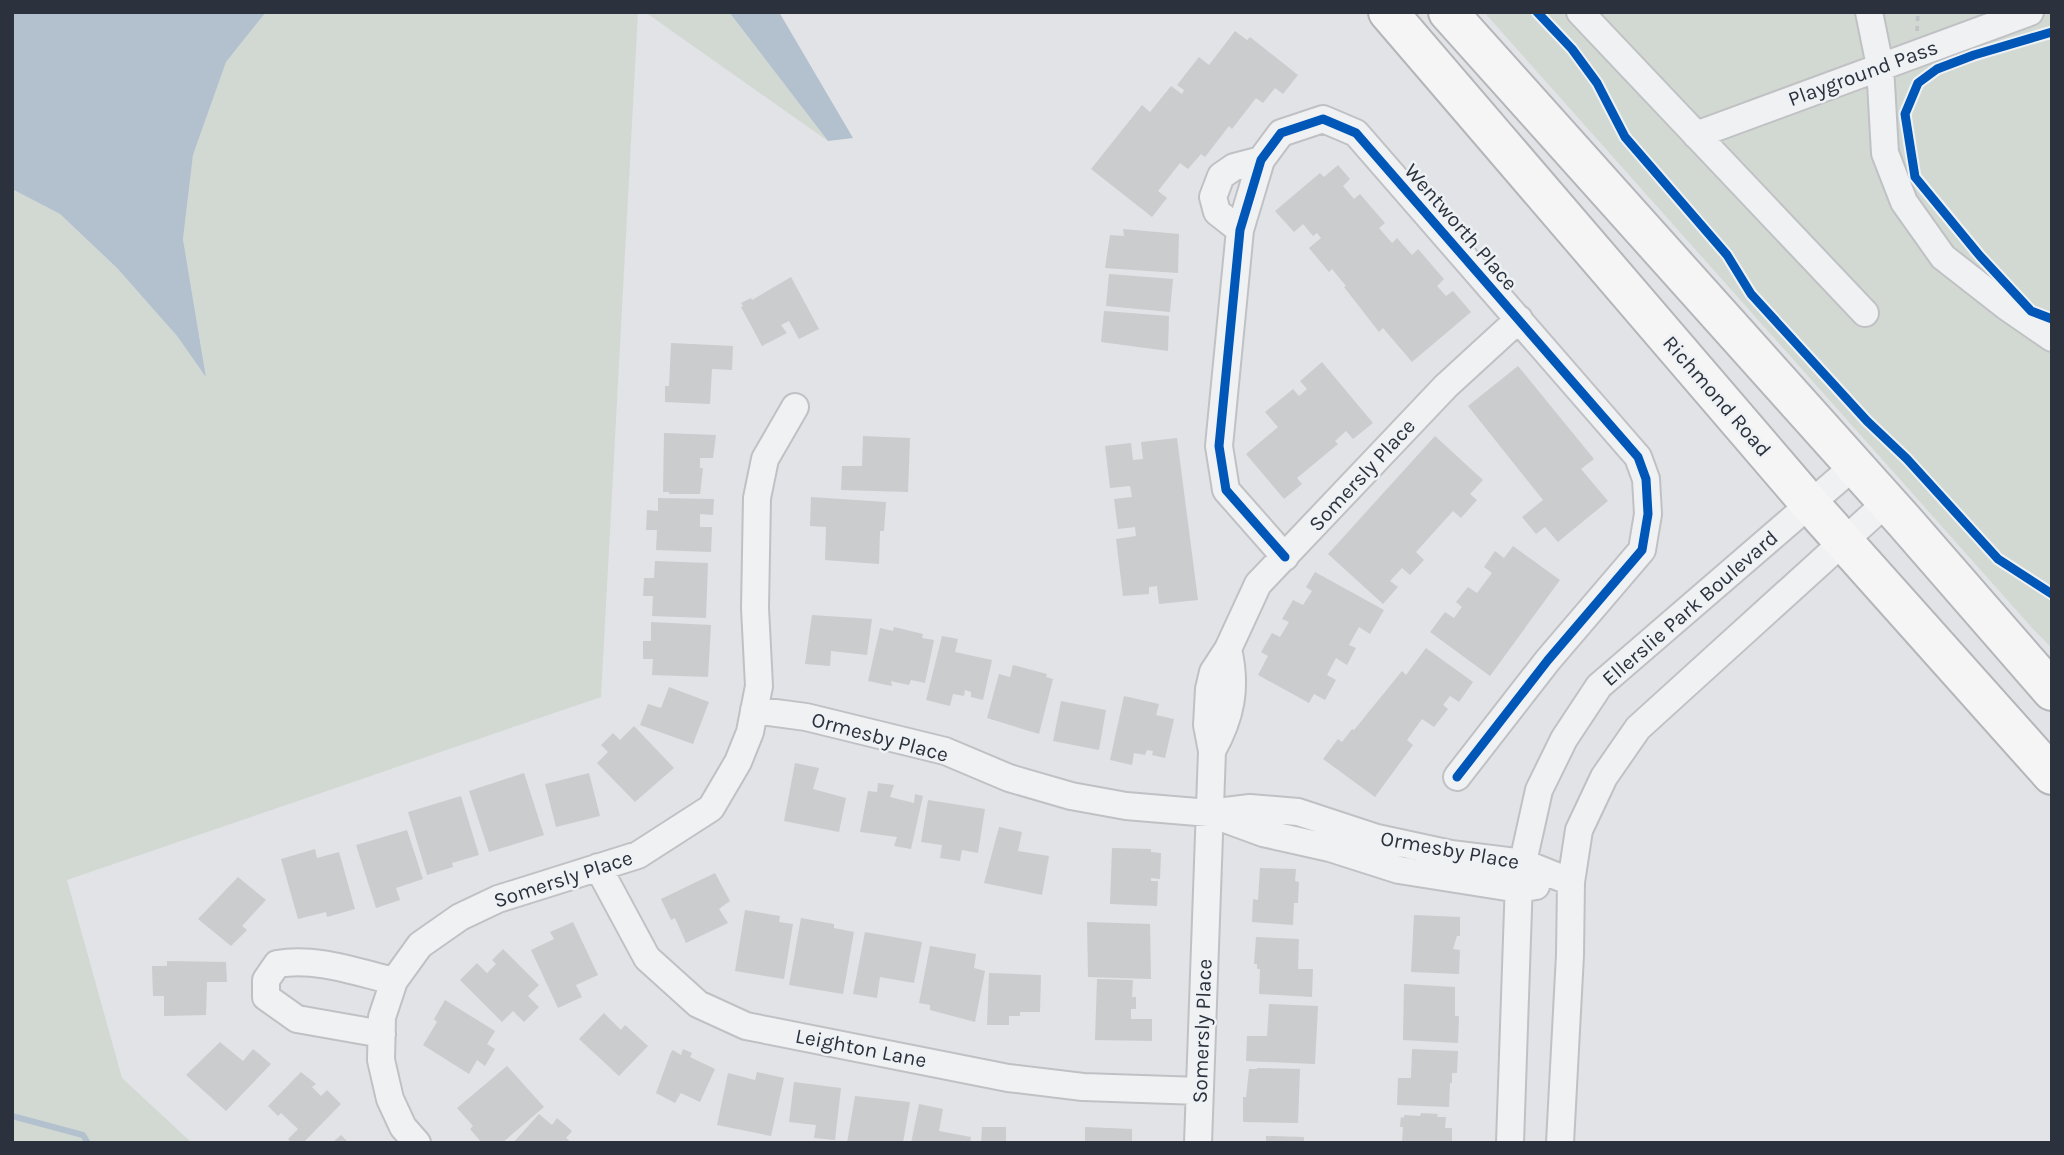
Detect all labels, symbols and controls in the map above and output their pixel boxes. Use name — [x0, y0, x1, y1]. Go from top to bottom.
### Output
street label: Playground Pass — [1785, 35, 1941, 111]
street label: Wentworth Place — [1399, 159, 1523, 295]
street label: Richmond Road — [1658, 331, 1776, 461]
street label: Somersly Place — [1304, 414, 1420, 536]
street label: Ellerslie Park Boulevard — [1597, 525, 1783, 691]
street label: Ormesby Place — [809, 707, 951, 767]
street label: Ormesby Place — [1379, 826, 1521, 874]
street label: Somersly Place — [491, 845, 635, 913]
street label: Somersly Place — [1187, 958, 1217, 1104]
street label: Leighton Lane — [793, 1024, 929, 1072]

